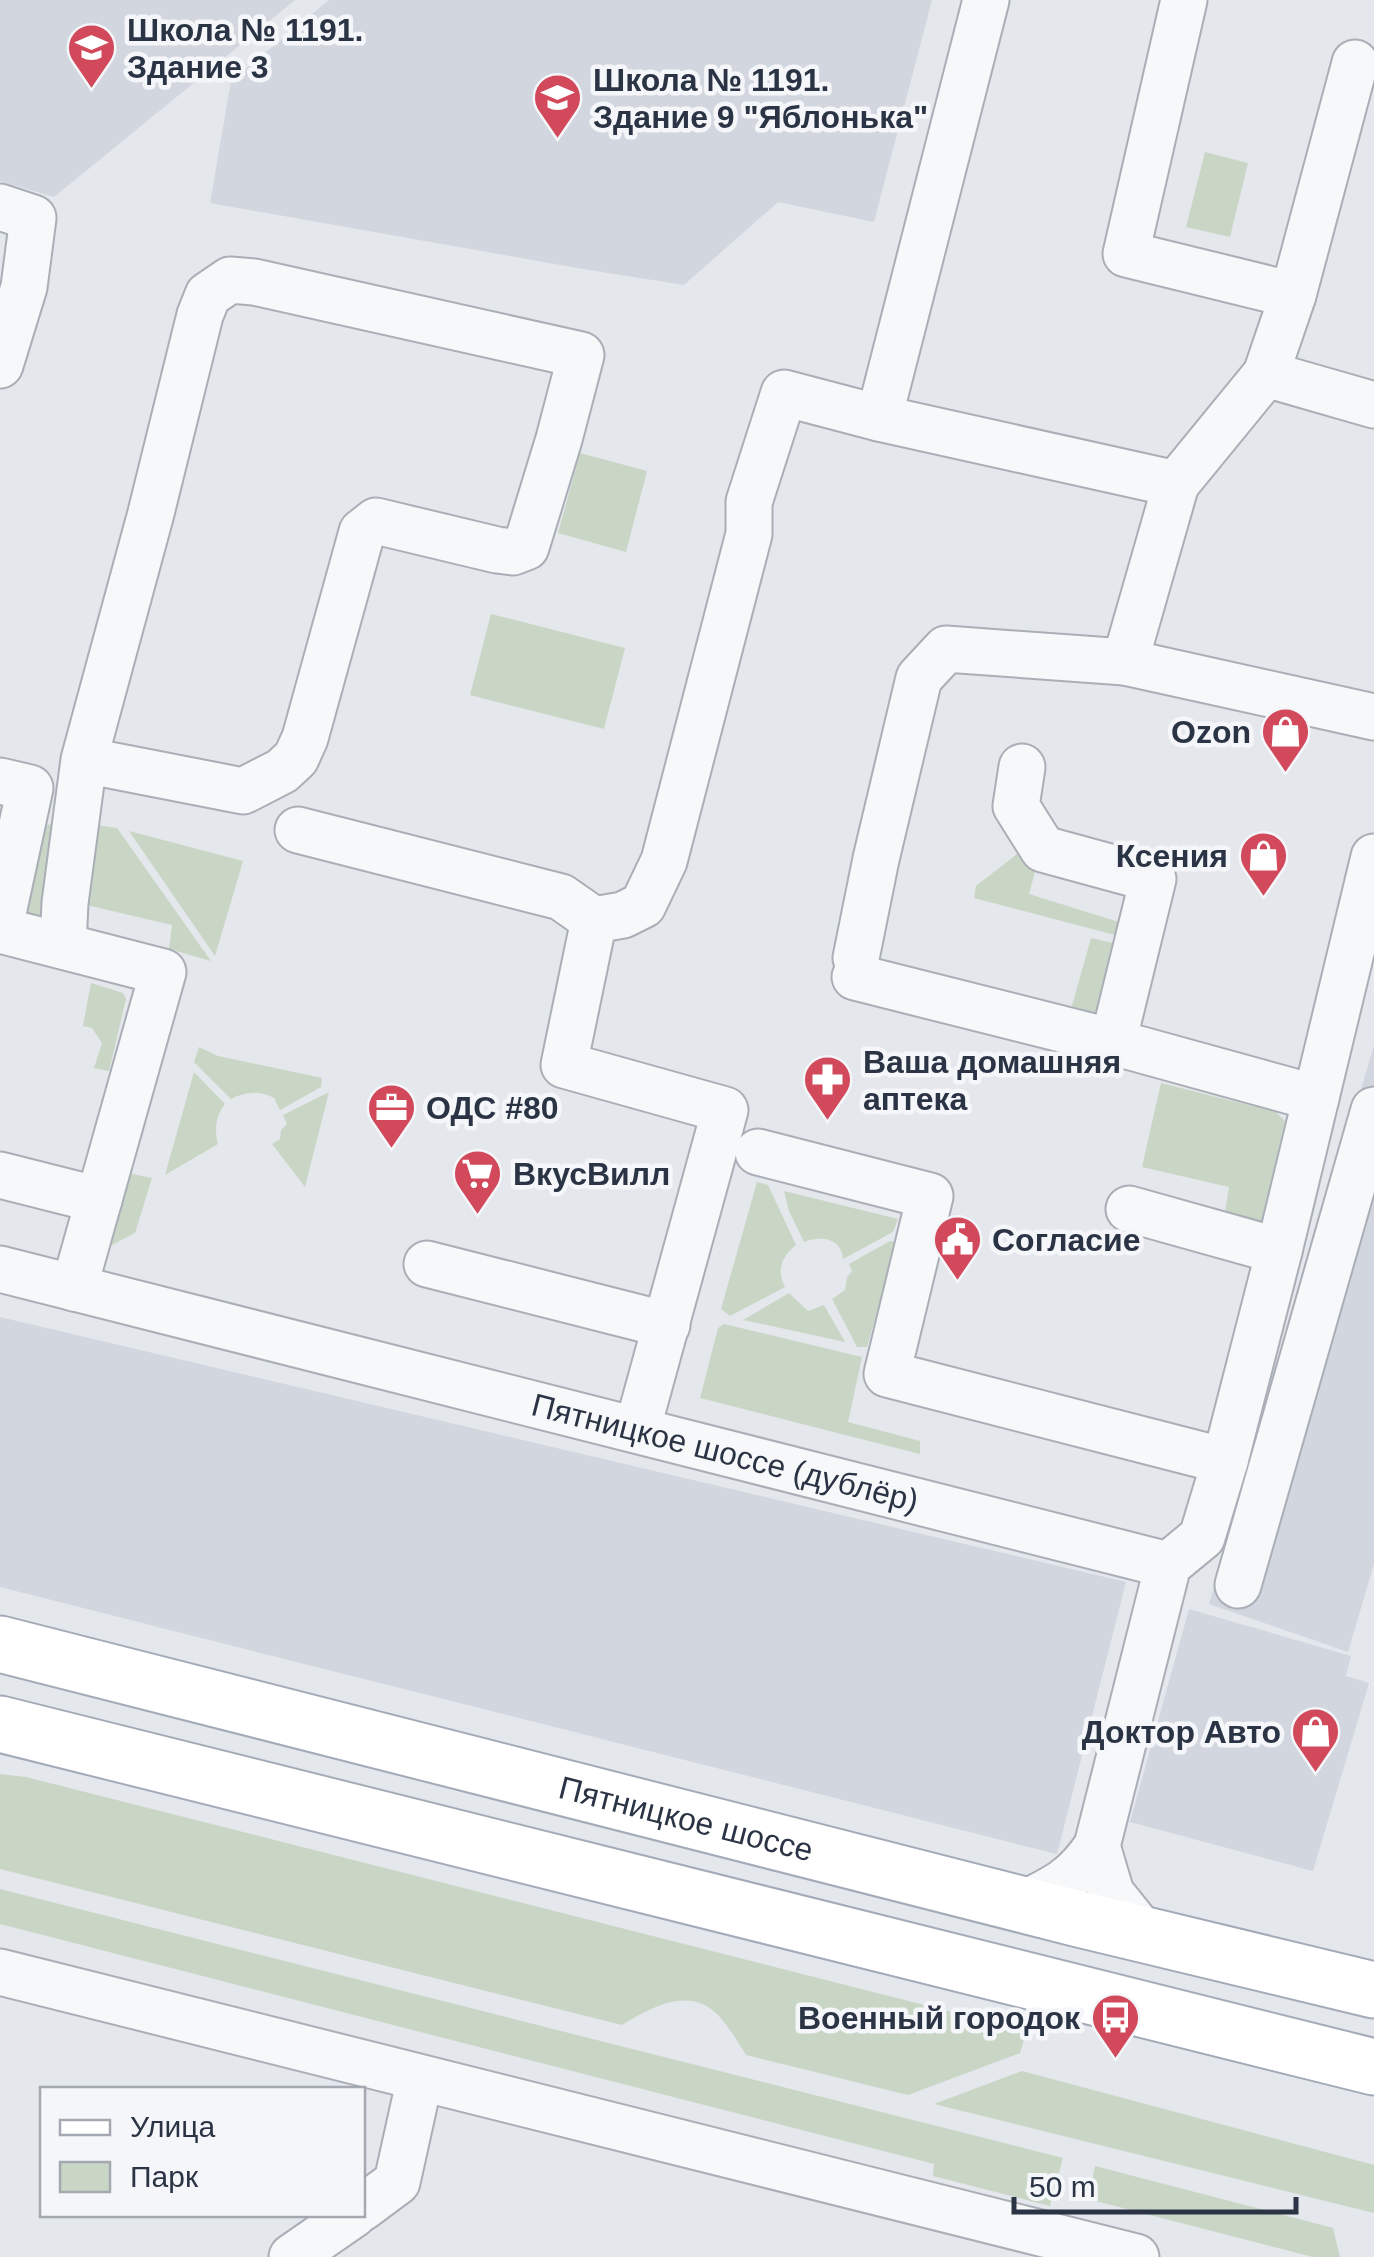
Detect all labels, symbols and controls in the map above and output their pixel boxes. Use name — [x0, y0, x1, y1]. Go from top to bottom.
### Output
place label: Школа № 1191. Здание 3 — [127, 12, 363, 85]
school or university icon: Школа № 1191. Здание 3 — [66, 22, 118, 90]
place label: Школа № 1191. Здание 9 "Яблонька" — [593, 62, 928, 135]
school or university icon: Школа № 1191. Здание 9 "Яблонька" — [532, 72, 584, 140]
shop icon: Ozon — [1260, 706, 1312, 774]
place label: Ozon — [1171, 714, 1251, 750]
shop icon: Ксения — [1237, 830, 1289, 898]
place label: Ксения — [1116, 838, 1228, 874]
place label: Ваша домашняя аптека — [863, 1044, 1121, 1117]
pharmacy icon: Ваша домашняя аптека — [802, 1054, 854, 1122]
office icon: ОДС #80 — [365, 1082, 417, 1150]
place label: ОДС #80 — [426, 1090, 559, 1126]
supermarket icon: ВкусВилл — [452, 1148, 504, 1216]
place label: ВкусВилл — [513, 1156, 670, 1192]
public building icon: Согласие — [931, 1214, 983, 1282]
place label: Согласие — [992, 1222, 1141, 1258]
street label: Пятницкое шоссе (дублёр) — [528, 1386, 922, 1519]
shop icon: Доктор Авто — [1290, 1706, 1342, 1774]
place label: Доктор Авто — [1082, 1714, 1281, 1750]
street label: Пятницкое шоссе — [555, 1769, 817, 1869]
bus stop icon: Военный городок — [1089, 1992, 1141, 2060]
place label: Военный городок — [798, 2000, 1081, 2036]
legend — [40, 2087, 365, 2217]
text: Улица — [130, 2110, 215, 2143]
scale bar — [1014, 2152, 1296, 2214]
text: Парк — [130, 2160, 199, 2193]
text: 50 m — [1029, 2170, 1096, 2203]

